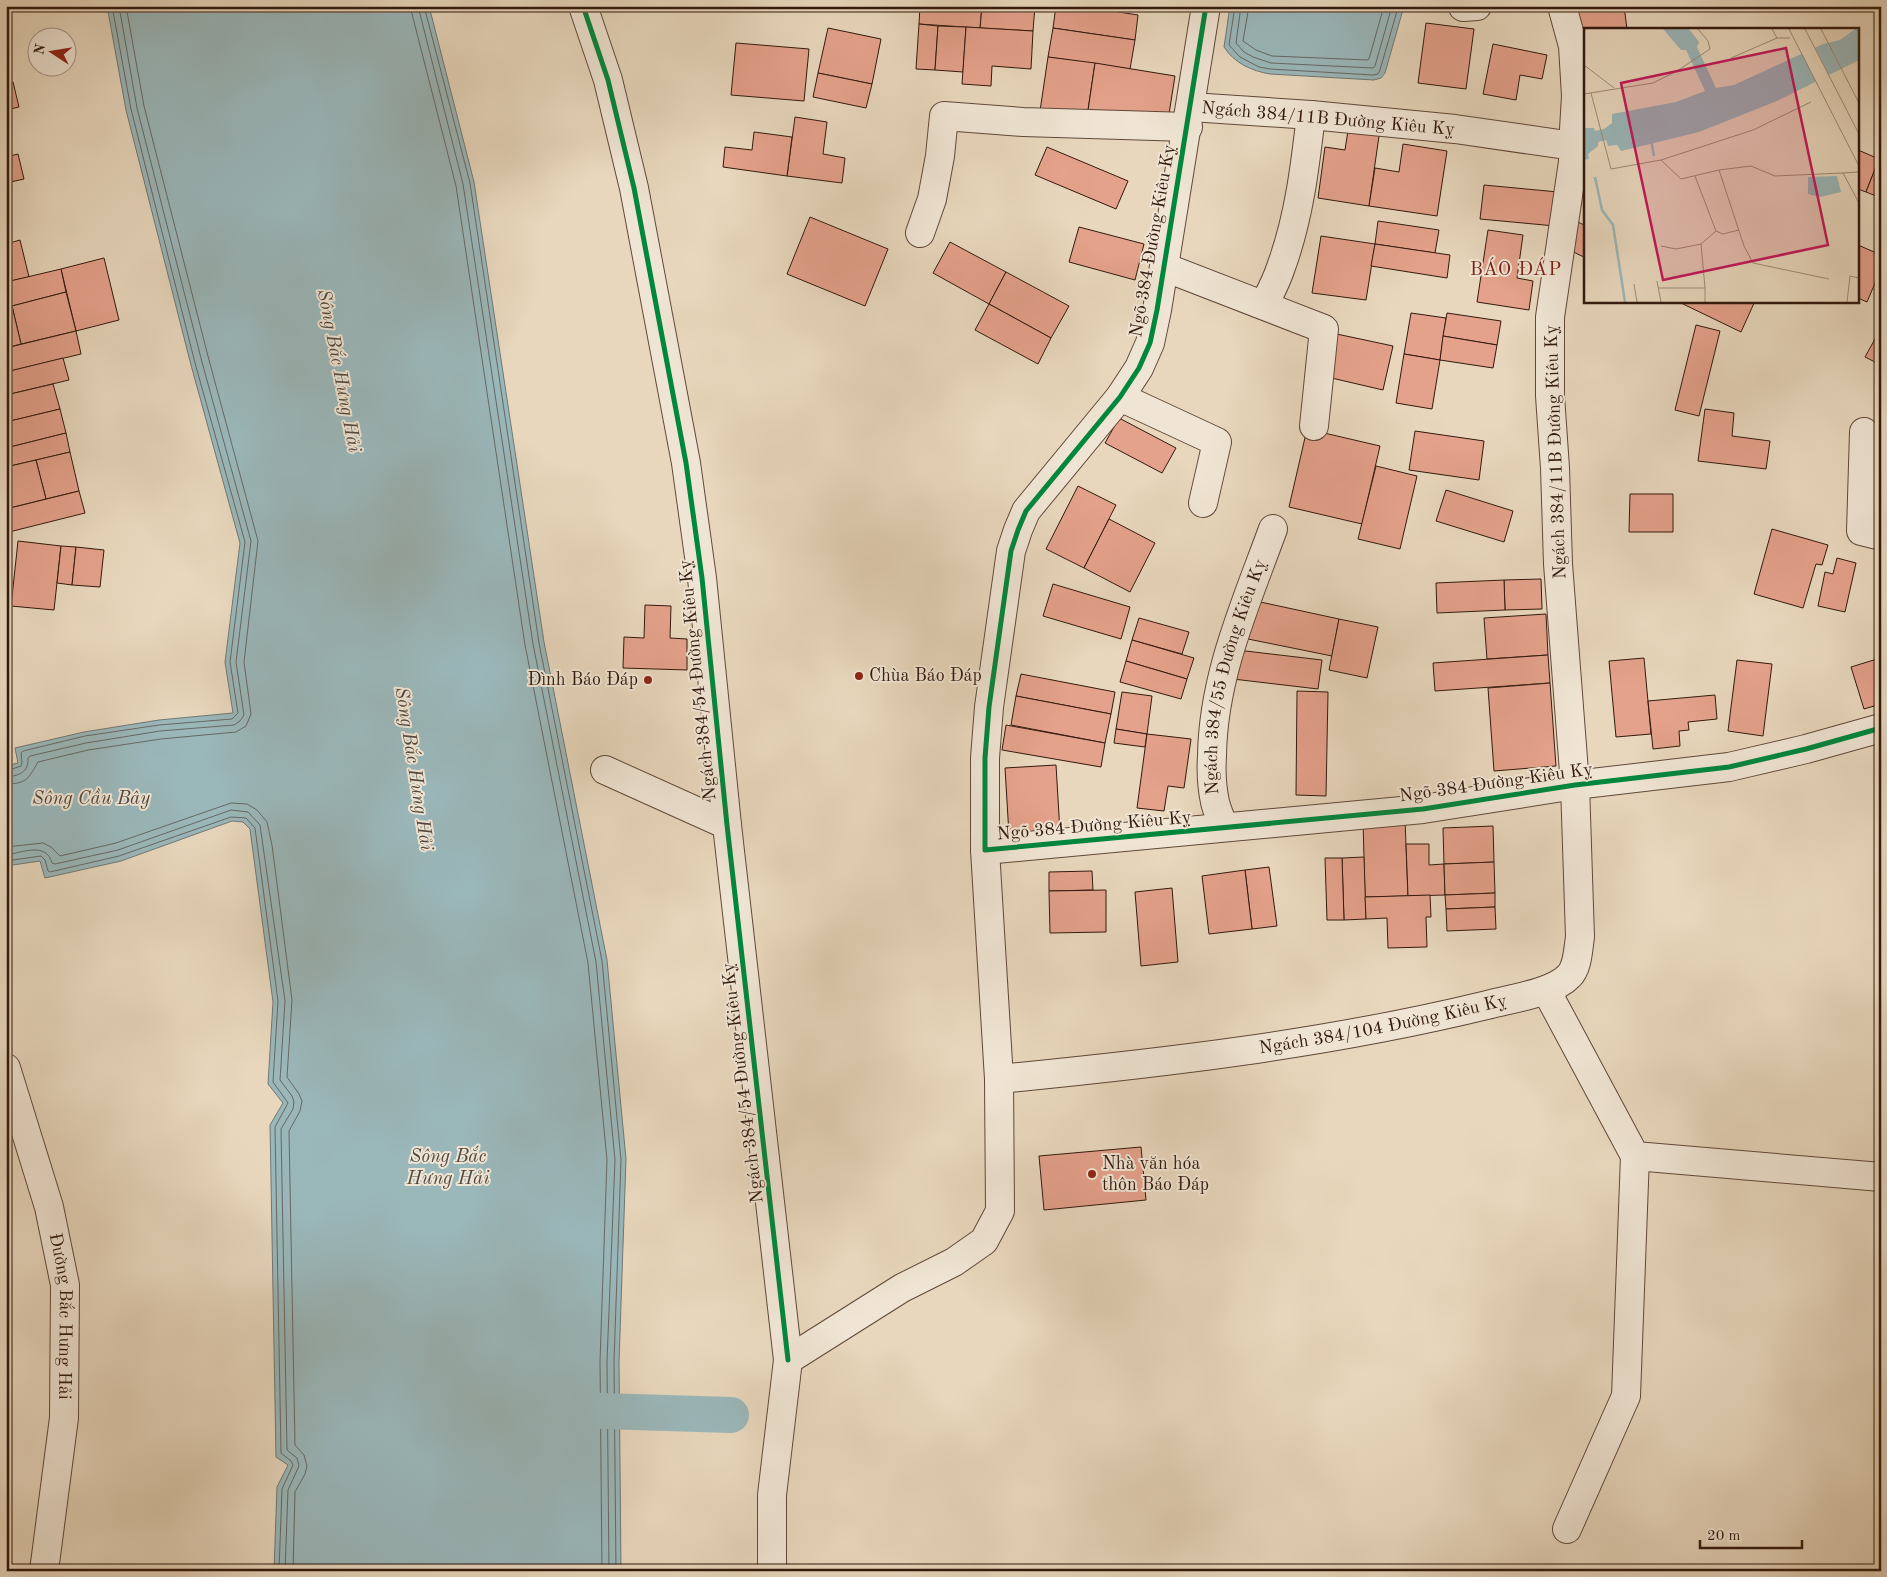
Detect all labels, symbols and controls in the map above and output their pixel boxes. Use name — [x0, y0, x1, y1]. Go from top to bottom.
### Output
north arrow — [28, 28, 78, 78]
inset map — [1584, 28, 1860, 302]
text: N — [32, 43, 48, 56]
street label: Ngách 384/11B Đường Kiêu Kỵ — [1201, 99, 1456, 139]
street label: Ngõ 384 Đường Kiêu Kỵ — [1127, 143, 1179, 339]
district label: BÁO ĐÁP — [1470, 257, 1562, 280]
water label: Sông Bắc Hưng Hải — [313, 287, 366, 455]
street label: Ngách 384/11B Đường Kiêu Kỵ — [1543, 324, 1569, 579]
street label: Ngách 384/55 Đường Kiêu Kỵ — [1203, 556, 1270, 796]
street label: Ngách 384/54 Đường Kiêu Kỵ — [676, 558, 720, 801]
place label: Chùa Báo Đáp — [869, 667, 982, 685]
marker: Chùa Báo Đáp — [853, 670, 865, 682]
place label: Đình Báo Đáp — [527, 671, 638, 689]
marker: Đình Báo Đáp — [642, 674, 654, 686]
water label: Sông Bắc Hưng Hải — [391, 685, 438, 853]
street label: Ngõ 384 Đường Kiêu Kỵ — [1398, 760, 1594, 806]
water label: Sông Cầu Bây — [32, 788, 150, 809]
street label: Ngõ 384 Đường Kiêu Kỵ — [996, 808, 1193, 843]
street label: Ngách 384/54 Đường Kiêu Kỵ — [719, 961, 767, 1204]
street label: Ngách 384/104 Đường Kiêu Kỵ — [1258, 992, 1509, 1057]
water label: Sông Bắc Hưng Hải — [405, 1145, 490, 1189]
place label: Nhà văn hóa thôn Báo Đáp — [1102, 1155, 1209, 1194]
marker: Nhà văn hóa thôn Báo Đáp — [1086, 1168, 1098, 1180]
street label: Đường Bắc Hưng Hải — [46, 1231, 77, 1400]
scale bar — [1700, 1517, 1802, 1549]
text: 20 m — [1707, 1529, 1741, 1544]

